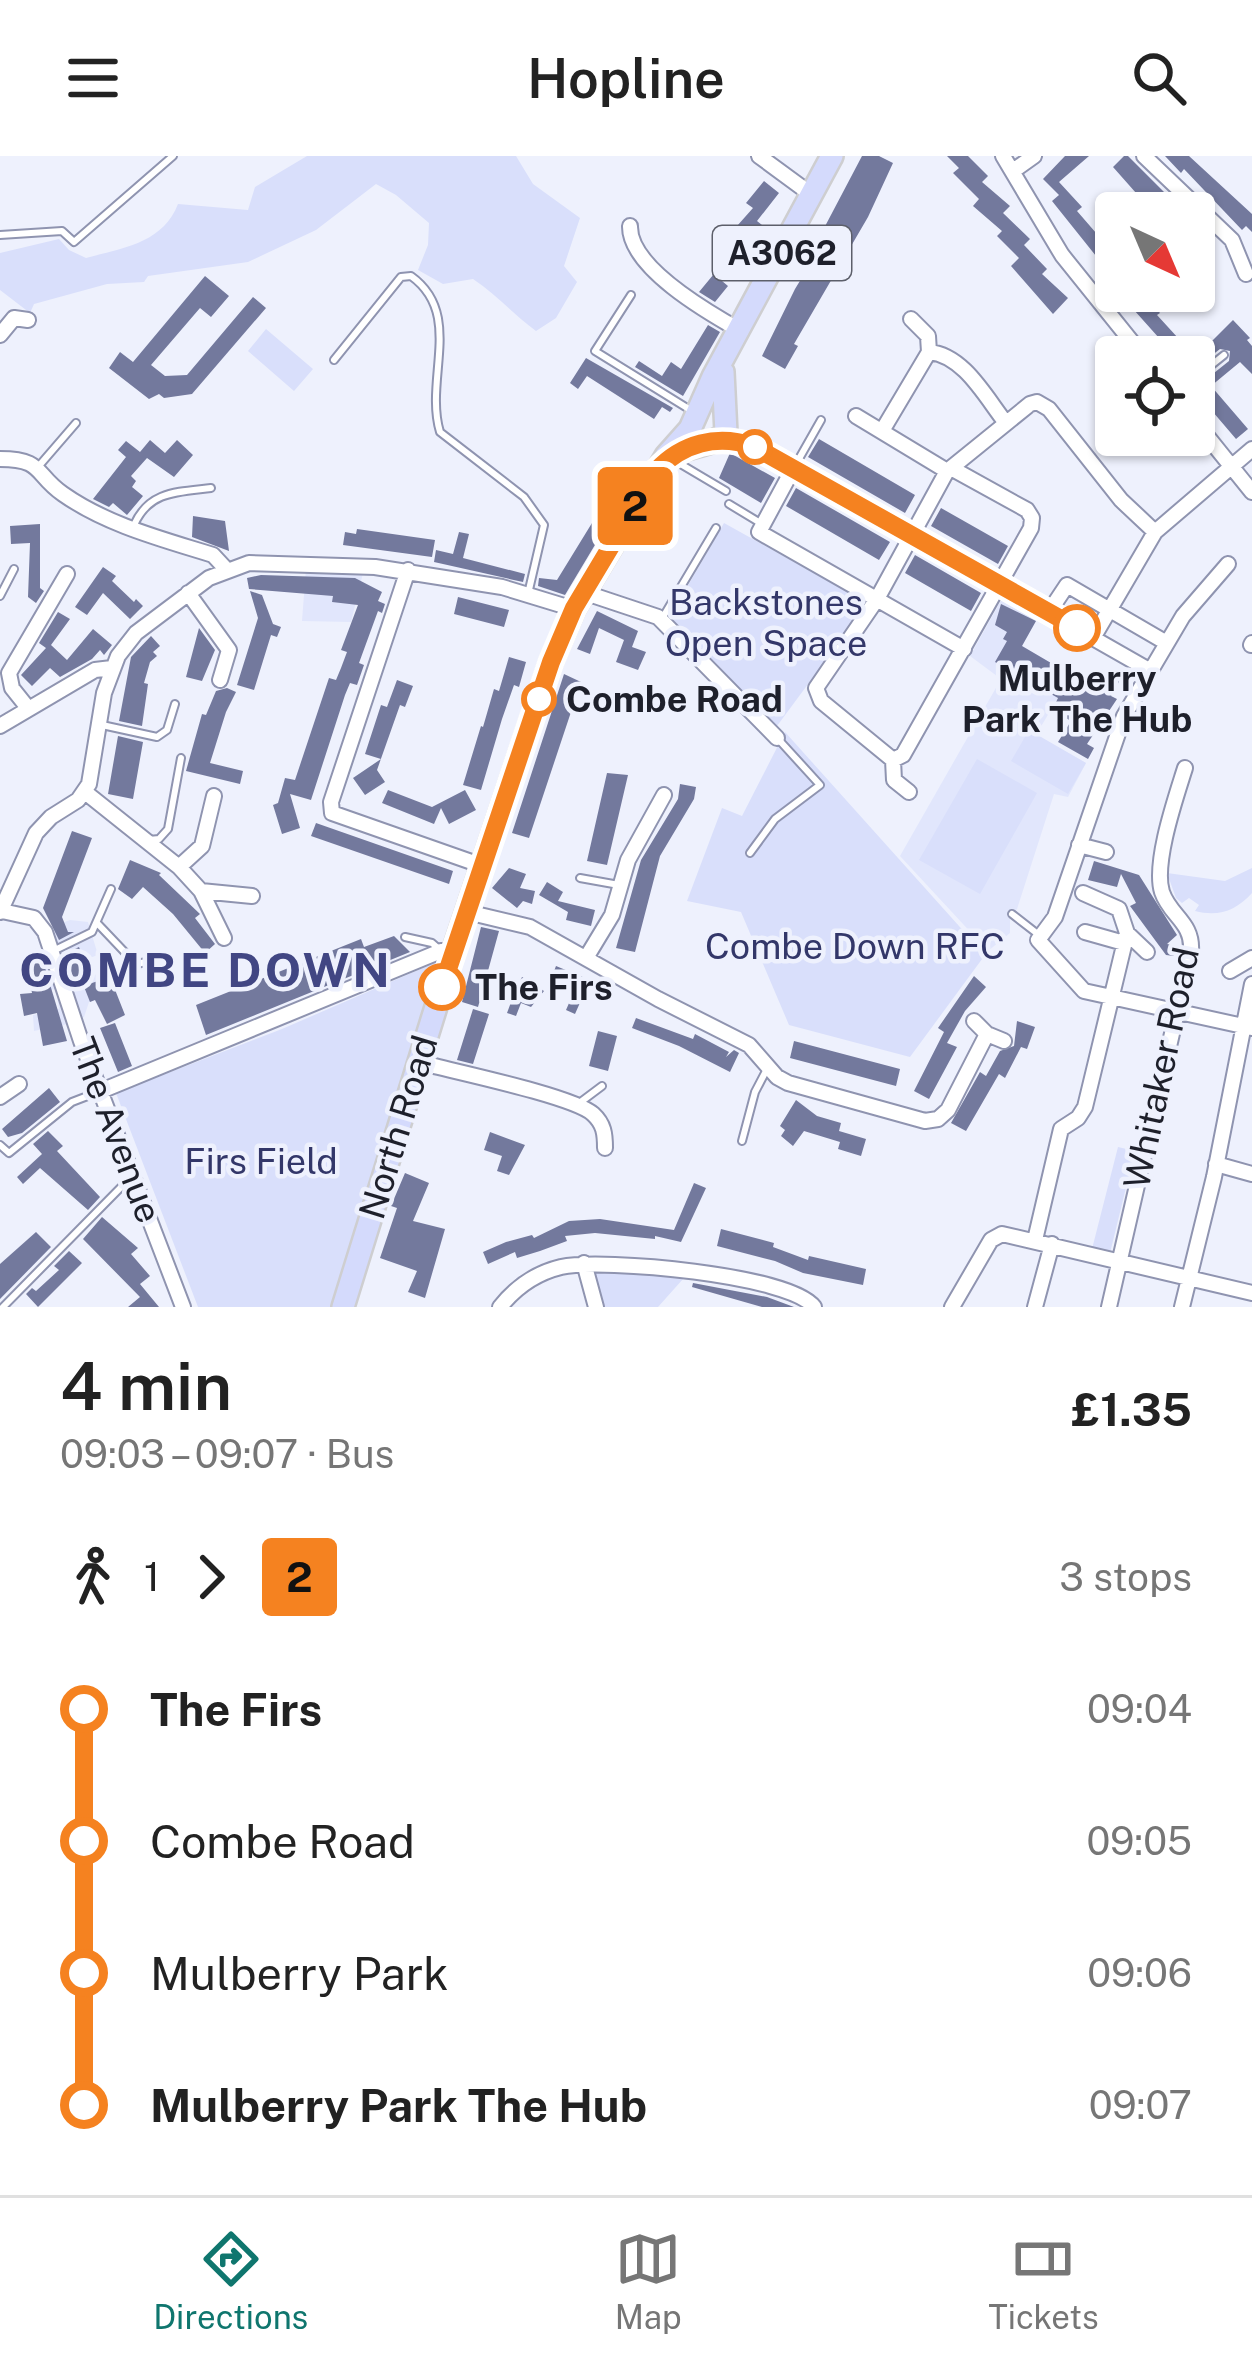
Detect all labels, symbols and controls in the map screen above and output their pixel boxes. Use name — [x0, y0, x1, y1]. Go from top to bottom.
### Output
icon: menu — [60, 45, 126, 111]
icon: search — [1126, 45, 1192, 111]
text: Hopline — [527, 47, 725, 110]
north arrow — [1095, 192, 1215, 312]
map controls — [1095, 192, 1215, 456]
road number: A3062 — [713, 226, 851, 280]
button: locate — [1095, 336, 1215, 456]
unlabelled marker — [739, 431, 771, 463]
line badge: 2 — [596, 467, 674, 545]
text: 2 — [622, 481, 648, 530]
park label: Backstones Open Space — [665, 581, 867, 664]
marker: Mulberry Park The Hub — [1055, 606, 1099, 650]
place label: Mulberry Park The Hub — [962, 657, 1192, 740]
place label: Combe Road — [566, 678, 783, 720]
marker: Combe Road — [523, 683, 555, 715]
park label: Combe Down RFC — [705, 925, 1005, 967]
district label: COMBE DOWN — [19, 941, 393, 998]
street label: Whitaker Road — [1115, 943, 1207, 1193]
marker: The Firs — [420, 965, 464, 1009]
place label: The Firs — [475, 966, 613, 1008]
street label: North Road — [350, 1030, 446, 1224]
street label: The Avenue — [62, 1032, 170, 1228]
park label: Firs Field — [184, 1140, 338, 1182]
text: 4 min — [60, 1347, 232, 1425]
text: £1.35 — [1071, 1383, 1192, 1436]
text: 09:03 – 09:07 · Bus — [60, 1431, 394, 1477]
icon: walk — [60, 1544, 126, 1610]
icon: forward — [178, 1544, 244, 1610]
text: 2 — [286, 1552, 313, 1601]
text: 1 — [144, 1554, 160, 1600]
text: 3 stops — [1059, 1554, 1192, 1600]
text: The Firs — [150, 1683, 322, 1736]
text: 09:04 — [1087, 1686, 1192, 1732]
text: Combe Road — [150, 1815, 415, 1868]
text: 09:05 — [1086, 1818, 1192, 1864]
text: Mulberry Park — [150, 1947, 449, 2000]
text: 09:06 — [1087, 1950, 1192, 1996]
text: Mulberry Park The Hub — [150, 2079, 647, 2132]
text: 09:07 — [1089, 2082, 1192, 2128]
tab: Directions — [153, 2226, 308, 2336]
tab: Map — [615, 2226, 682, 2336]
tab: Tickets — [988, 2226, 1099, 2336]

